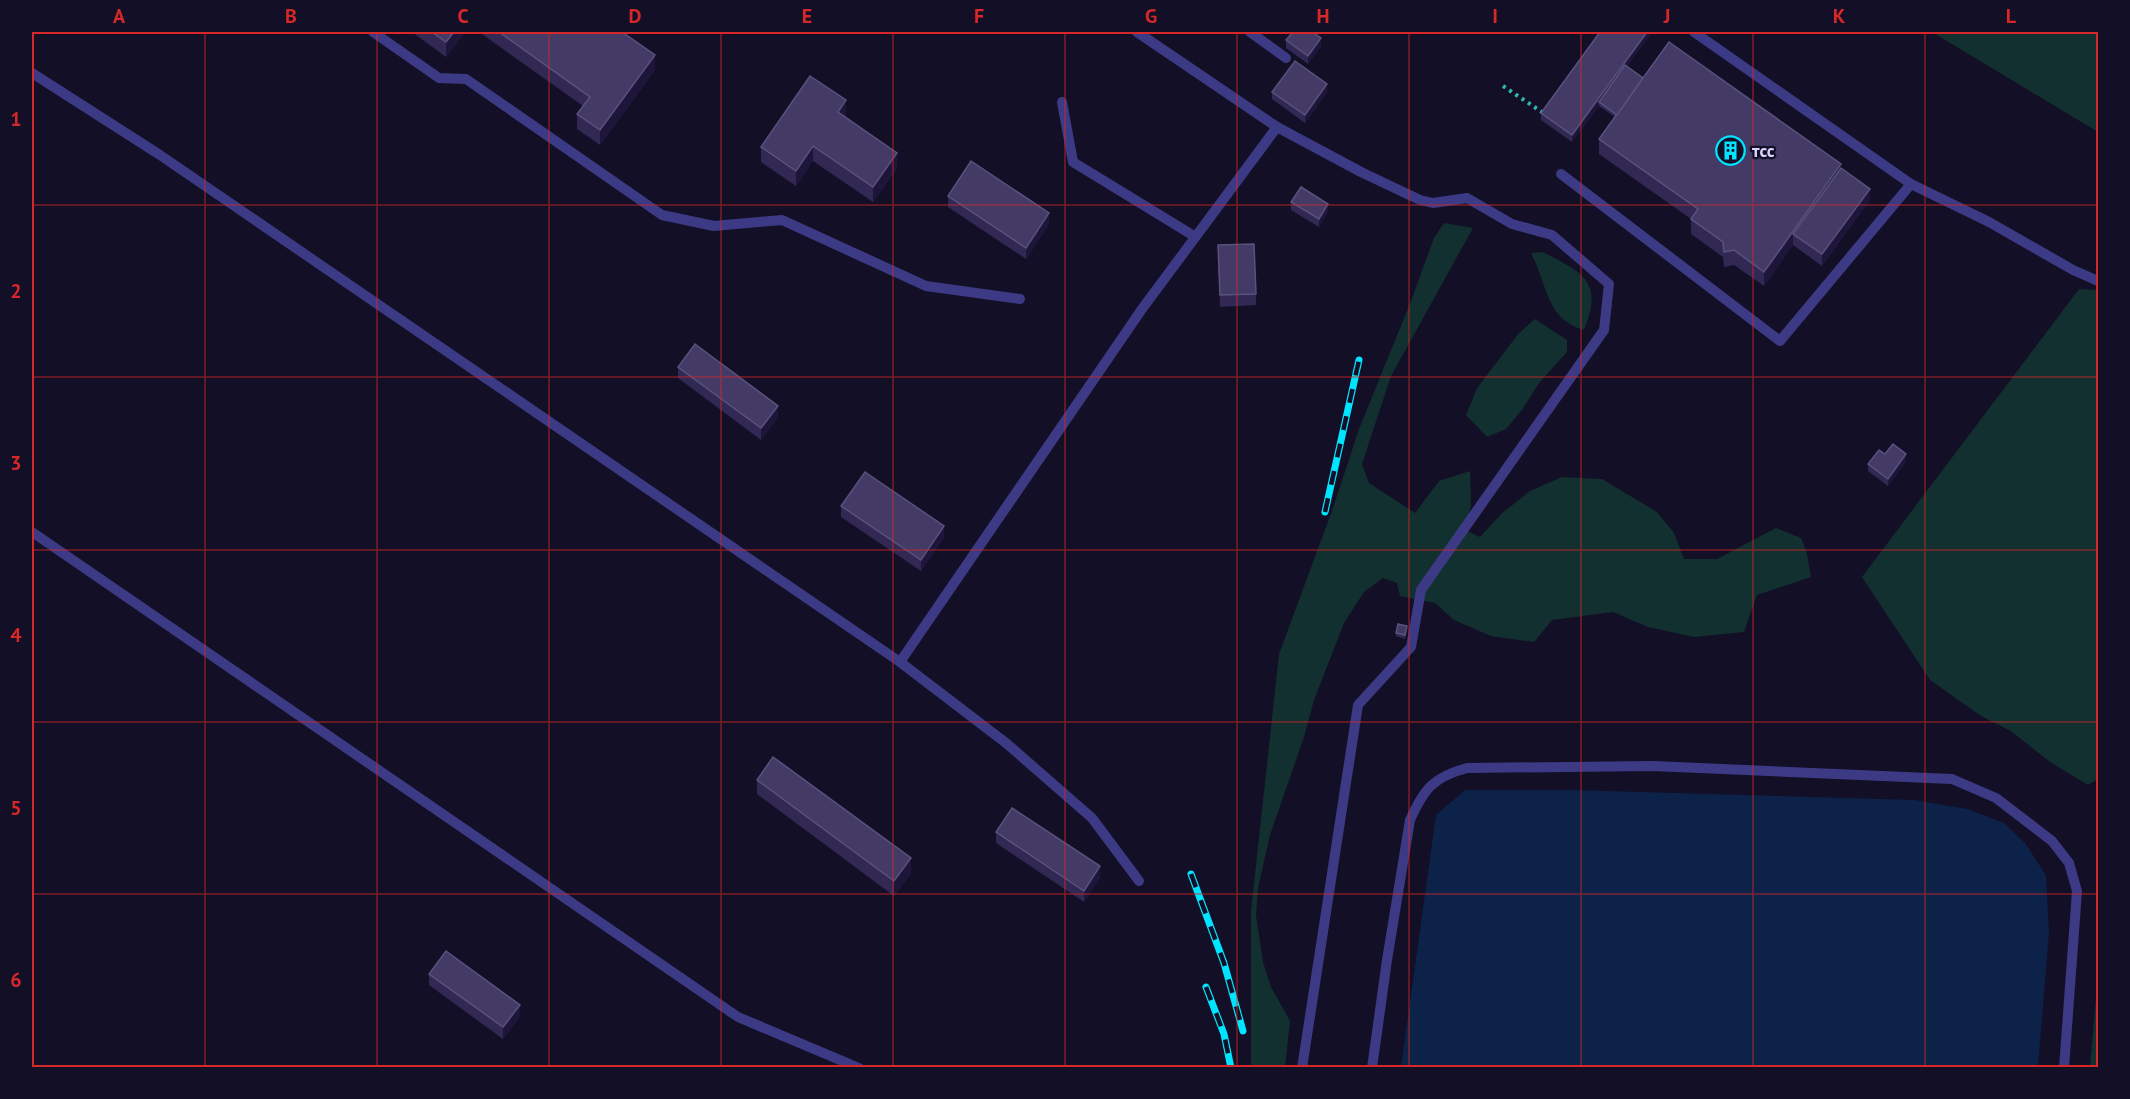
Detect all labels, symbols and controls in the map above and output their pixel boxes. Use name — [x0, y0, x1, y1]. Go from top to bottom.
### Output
text: A — [113, 3, 126, 29]
text: B — [285, 3, 297, 29]
text: C — [457, 3, 469, 29]
text: D — [629, 3, 642, 29]
text: E — [802, 3, 812, 29]
text: F — [974, 3, 984, 29]
text: G — [1145, 3, 1157, 29]
text: H — [1316, 3, 1330, 29]
text: I — [1492, 3, 1498, 29]
text: J — [1663, 3, 1670, 29]
text: K — [1833, 3, 1846, 29]
text: L — [2006, 3, 2017, 29]
text: 1 — [10, 106, 22, 132]
building icon: тсс — [1715, 135, 1747, 167]
place label: тсс — [1752, 139, 1775, 162]
text: 2 — [10, 278, 22, 304]
text: 3 — [10, 450, 22, 476]
text: 4 — [10, 622, 22, 648]
text: 5 — [10, 795, 22, 821]
text: 6 — [10, 967, 22, 993]

